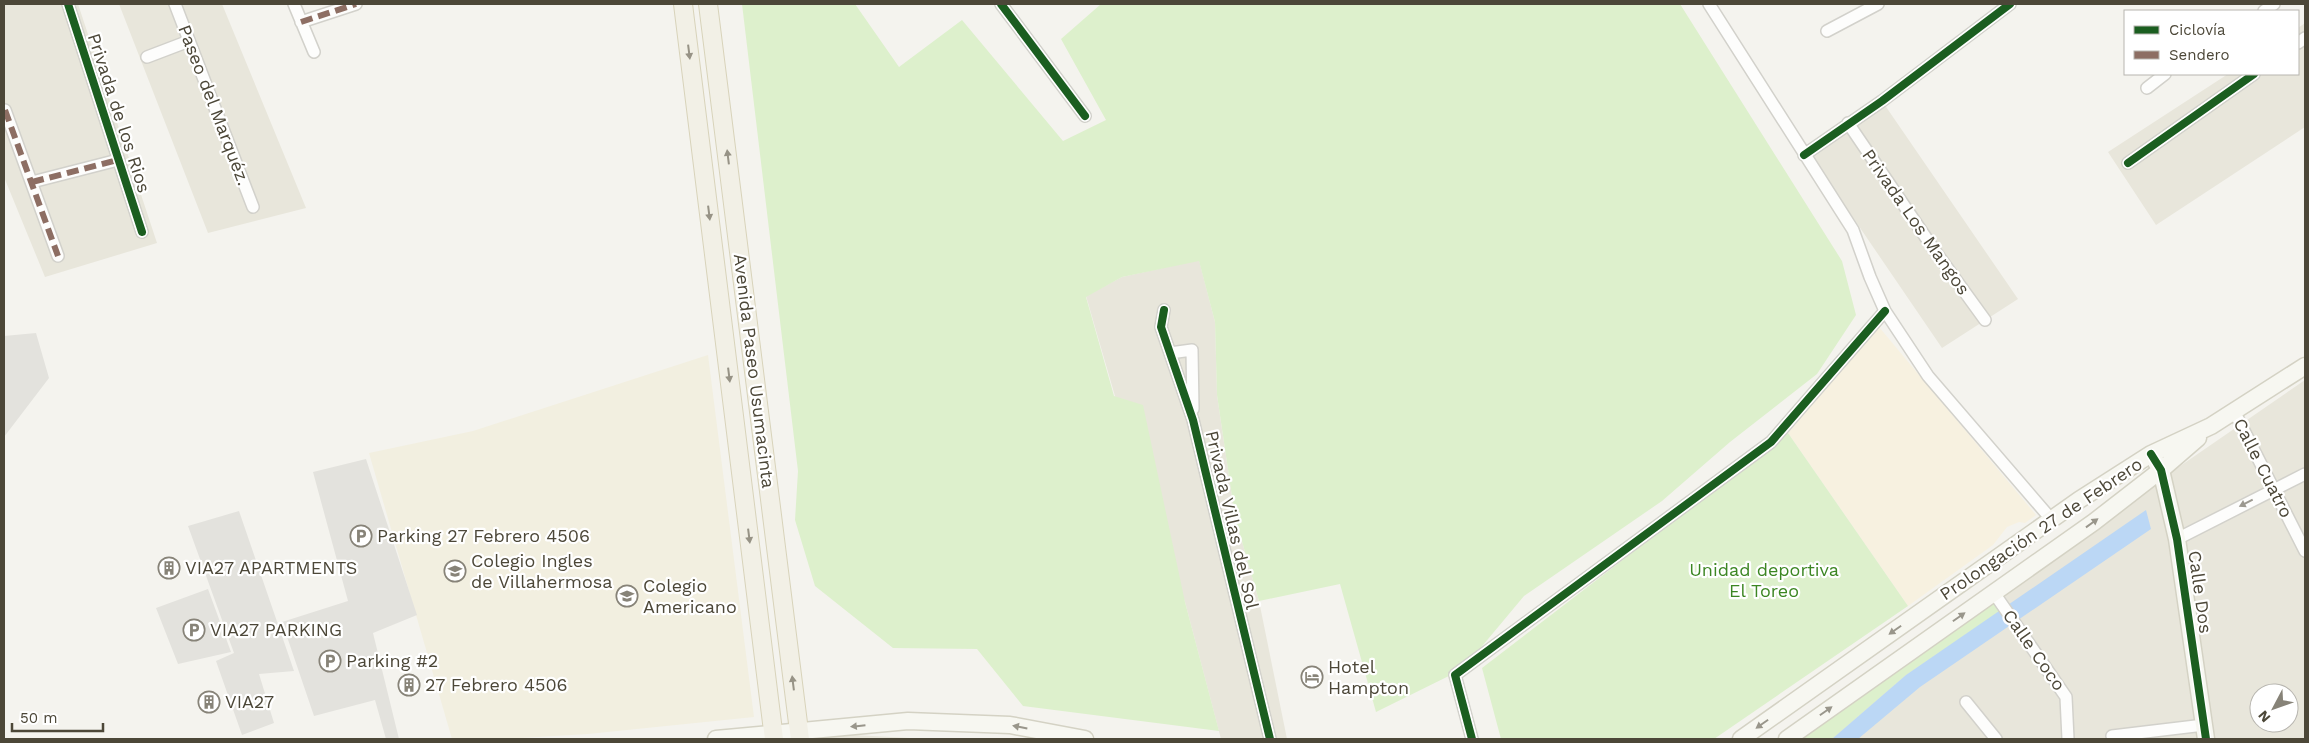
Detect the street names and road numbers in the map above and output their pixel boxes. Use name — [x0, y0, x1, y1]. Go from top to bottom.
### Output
street label: Paseo del Marquéz. — [174, 22, 255, 188]
street label: Privada de los Rios — [84, 31, 155, 195]
street label: Privada Los Mangos — [1858, 145, 1975, 299]
street label: Avenida Paseo Usumacinta — [730, 252, 779, 489]
street label: Calle Cuatro — [2229, 415, 2297, 521]
street label: Privada Villas del Sol — [1202, 428, 1263, 612]
street label: Prolongación 27 de Febrero — [1936, 453, 2146, 604]
street label: Calle Dos — [2184, 549, 2217, 635]
street label: Calle Coco — [1999, 605, 2070, 694]

